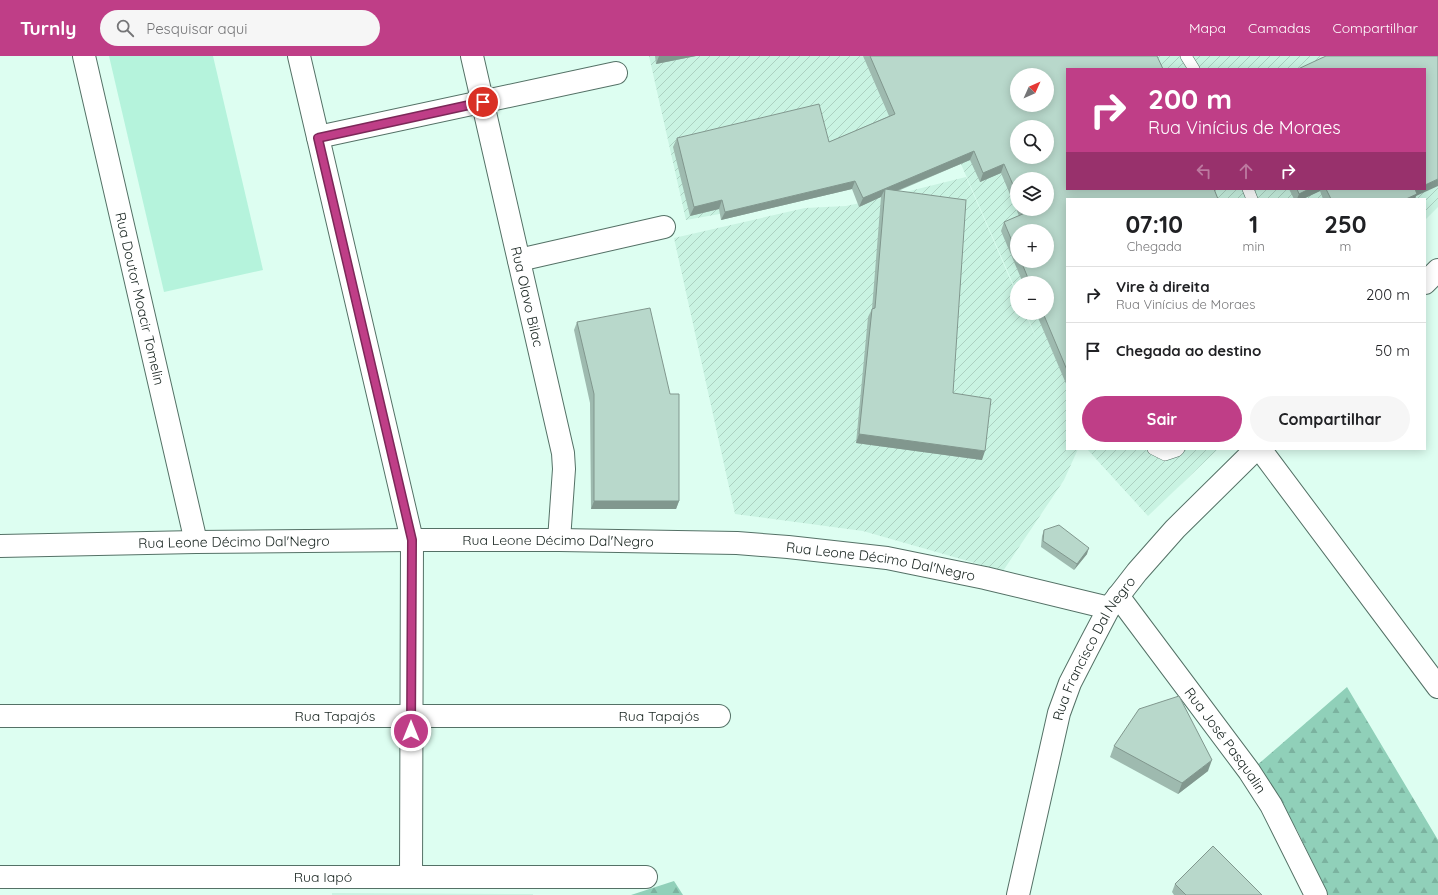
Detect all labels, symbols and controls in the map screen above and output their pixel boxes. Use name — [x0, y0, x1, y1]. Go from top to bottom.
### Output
search box — [100, 10, 380, 46]
text: Turnly — [20, 16, 76, 40]
icon: search — [114, 17, 136, 39]
text: Pesquisar aqui — [146, 19, 248, 38]
text: Mapa — [1189, 19, 1226, 37]
text: Camadas — [1248, 19, 1310, 37]
text: Compartilhar — [1332, 19, 1418, 37]
north arrow — [1010, 68, 1054, 112]
map controls — [1010, 68, 1054, 320]
text: 200 m — [1148, 81, 1232, 116]
icon: right — [1082, 84, 1134, 136]
pin — [466, 85, 500, 119]
icon: arrive — [472, 91, 494, 113]
text: Rua Vinícius de Moraes — [1148, 116, 1341, 139]
button: search — [1010, 120, 1054, 164]
icon: left — [1193, 160, 1215, 182]
icon: ahead — [1235, 160, 1257, 182]
icon: right — [1277, 160, 1299, 182]
button: layers — [1010, 172, 1054, 216]
text: 07:10 — [1126, 209, 1183, 239]
text: 1 — [1249, 209, 1258, 239]
text: 250 — [1324, 209, 1366, 239]
street label: Rua Doutor Moacir Tomelin — [111, 210, 169, 387]
button: + — [1010, 224, 1054, 268]
text: Chegada — [1127, 238, 1182, 254]
text: min — [1243, 238, 1265, 254]
text: m — [1339, 238, 1351, 254]
street label: Rua Olavo Bilac — [507, 245, 547, 349]
button: − — [1010, 276, 1054, 320]
text: Vire à direita — [1116, 277, 1210, 296]
icon: right — [1082, 284, 1104, 306]
text: 200 m — [1366, 285, 1410, 304]
text: Rua Vinícius de Moraes — [1116, 296, 1255, 312]
icon: arrive — [1082, 340, 1104, 362]
text: Chegada ao destino — [1116, 341, 1261, 360]
text: 50 m — [1375, 341, 1410, 360]
button: Sair — [1082, 396, 1242, 442]
button: Compartilhar — [1250, 396, 1410, 442]
street label: Rua Leone Décimo Dal'Negro — [462, 531, 654, 551]
street label: Rua Leone Décimo Dal'Negro — [138, 532, 330, 552]
street label: Rua Leone Décimo Dal'Negro — [785, 538, 977, 585]
street label: Rua Francisco Dal Negro — [1049, 573, 1139, 722]
street label: Rua José Pasqualin — [1181, 684, 1270, 797]
street label: Rua Tapajós — [295, 707, 375, 725]
street label: Rua Tapajós — [619, 707, 699, 725]
position arrow — [390, 710, 432, 752]
street label: Rua Iapó — [294, 868, 352, 886]

